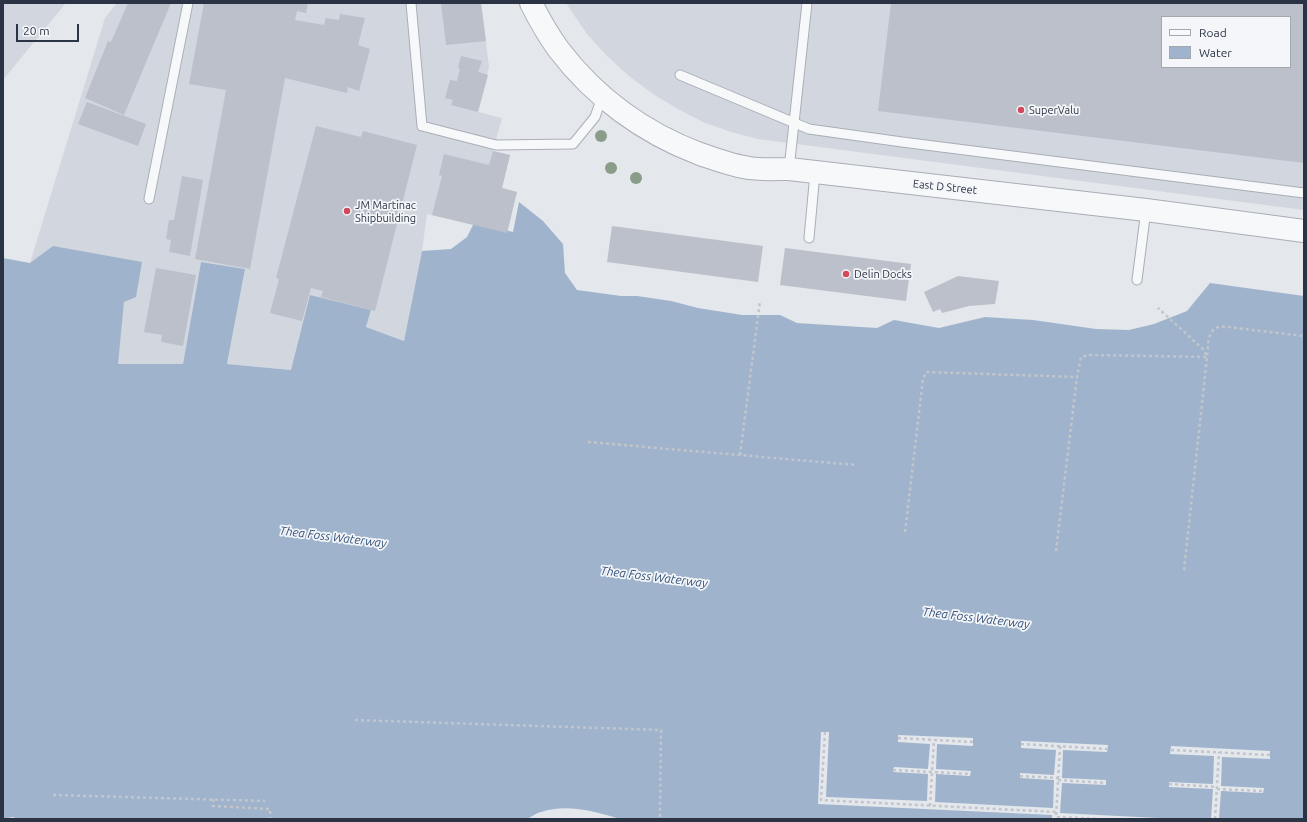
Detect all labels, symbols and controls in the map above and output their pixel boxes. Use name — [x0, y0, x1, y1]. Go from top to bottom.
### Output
scale bar — [18, 16, 81, 42]
legend — [1161, 16, 1291, 68]
text: 20 m — [23, 24, 50, 37]
text: Road — [1199, 26, 1227, 39]
text: Water — [1199, 46, 1232, 59]
place label: SuperValu — [1029, 103, 1079, 117]
marker: SuperValu — [1016, 105, 1026, 115]
street label: East D Street — [912, 177, 978, 197]
place label: JM Martinac Shipbuilding — [355, 198, 416, 224]
marker: JM Martinac Shipbuilding — [342, 206, 352, 216]
place label: Delin Docks — [854, 267, 912, 281]
marker: Delin Docks — [841, 269, 851, 279]
water label: Thea Foss Waterway — [279, 523, 387, 551]
water label: Thea Foss Waterway — [600, 563, 708, 591]
water label: Thea Foss Waterway — [922, 604, 1030, 632]

